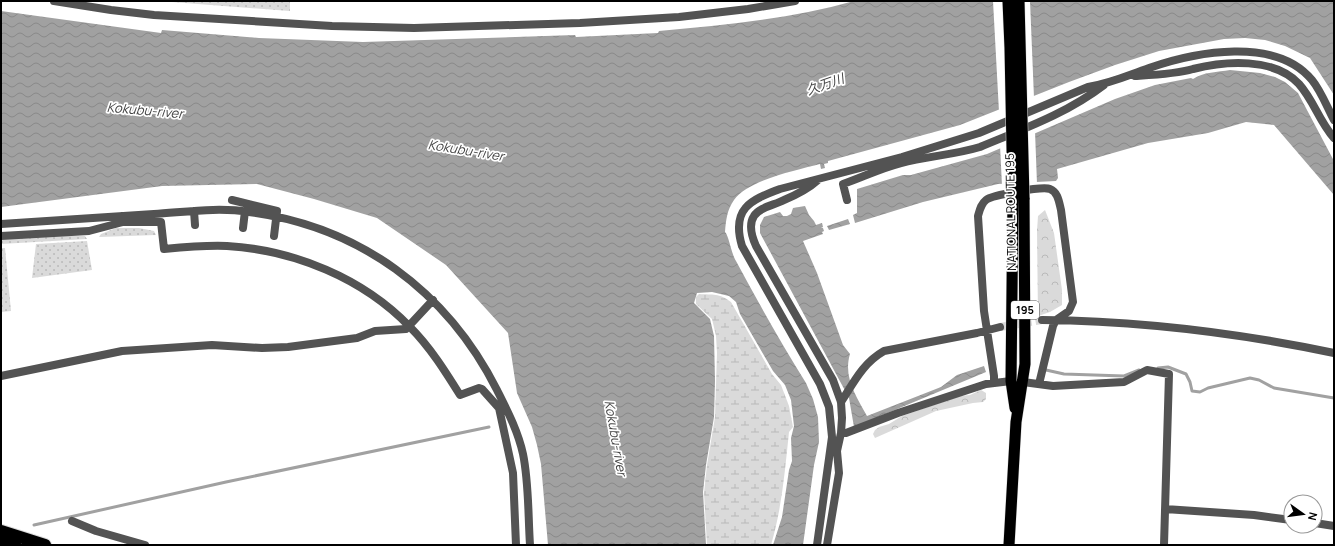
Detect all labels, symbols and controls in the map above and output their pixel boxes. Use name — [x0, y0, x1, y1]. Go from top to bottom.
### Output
water label: 久万川 — [804, 68, 848, 99]
water label: Kokubu-river — [106, 98, 186, 122]
water label: Kokubu-river — [427, 135, 507, 165]
street label: NATIONAL ROUTE 195 — [1001, 153, 1020, 271]
road number: 195 — [1011, 301, 1039, 319]
water label: Kokubu-river — [601, 399, 632, 479]
north arrow — [1283, 494, 1323, 534]
text: N — [1305, 511, 1321, 522]

